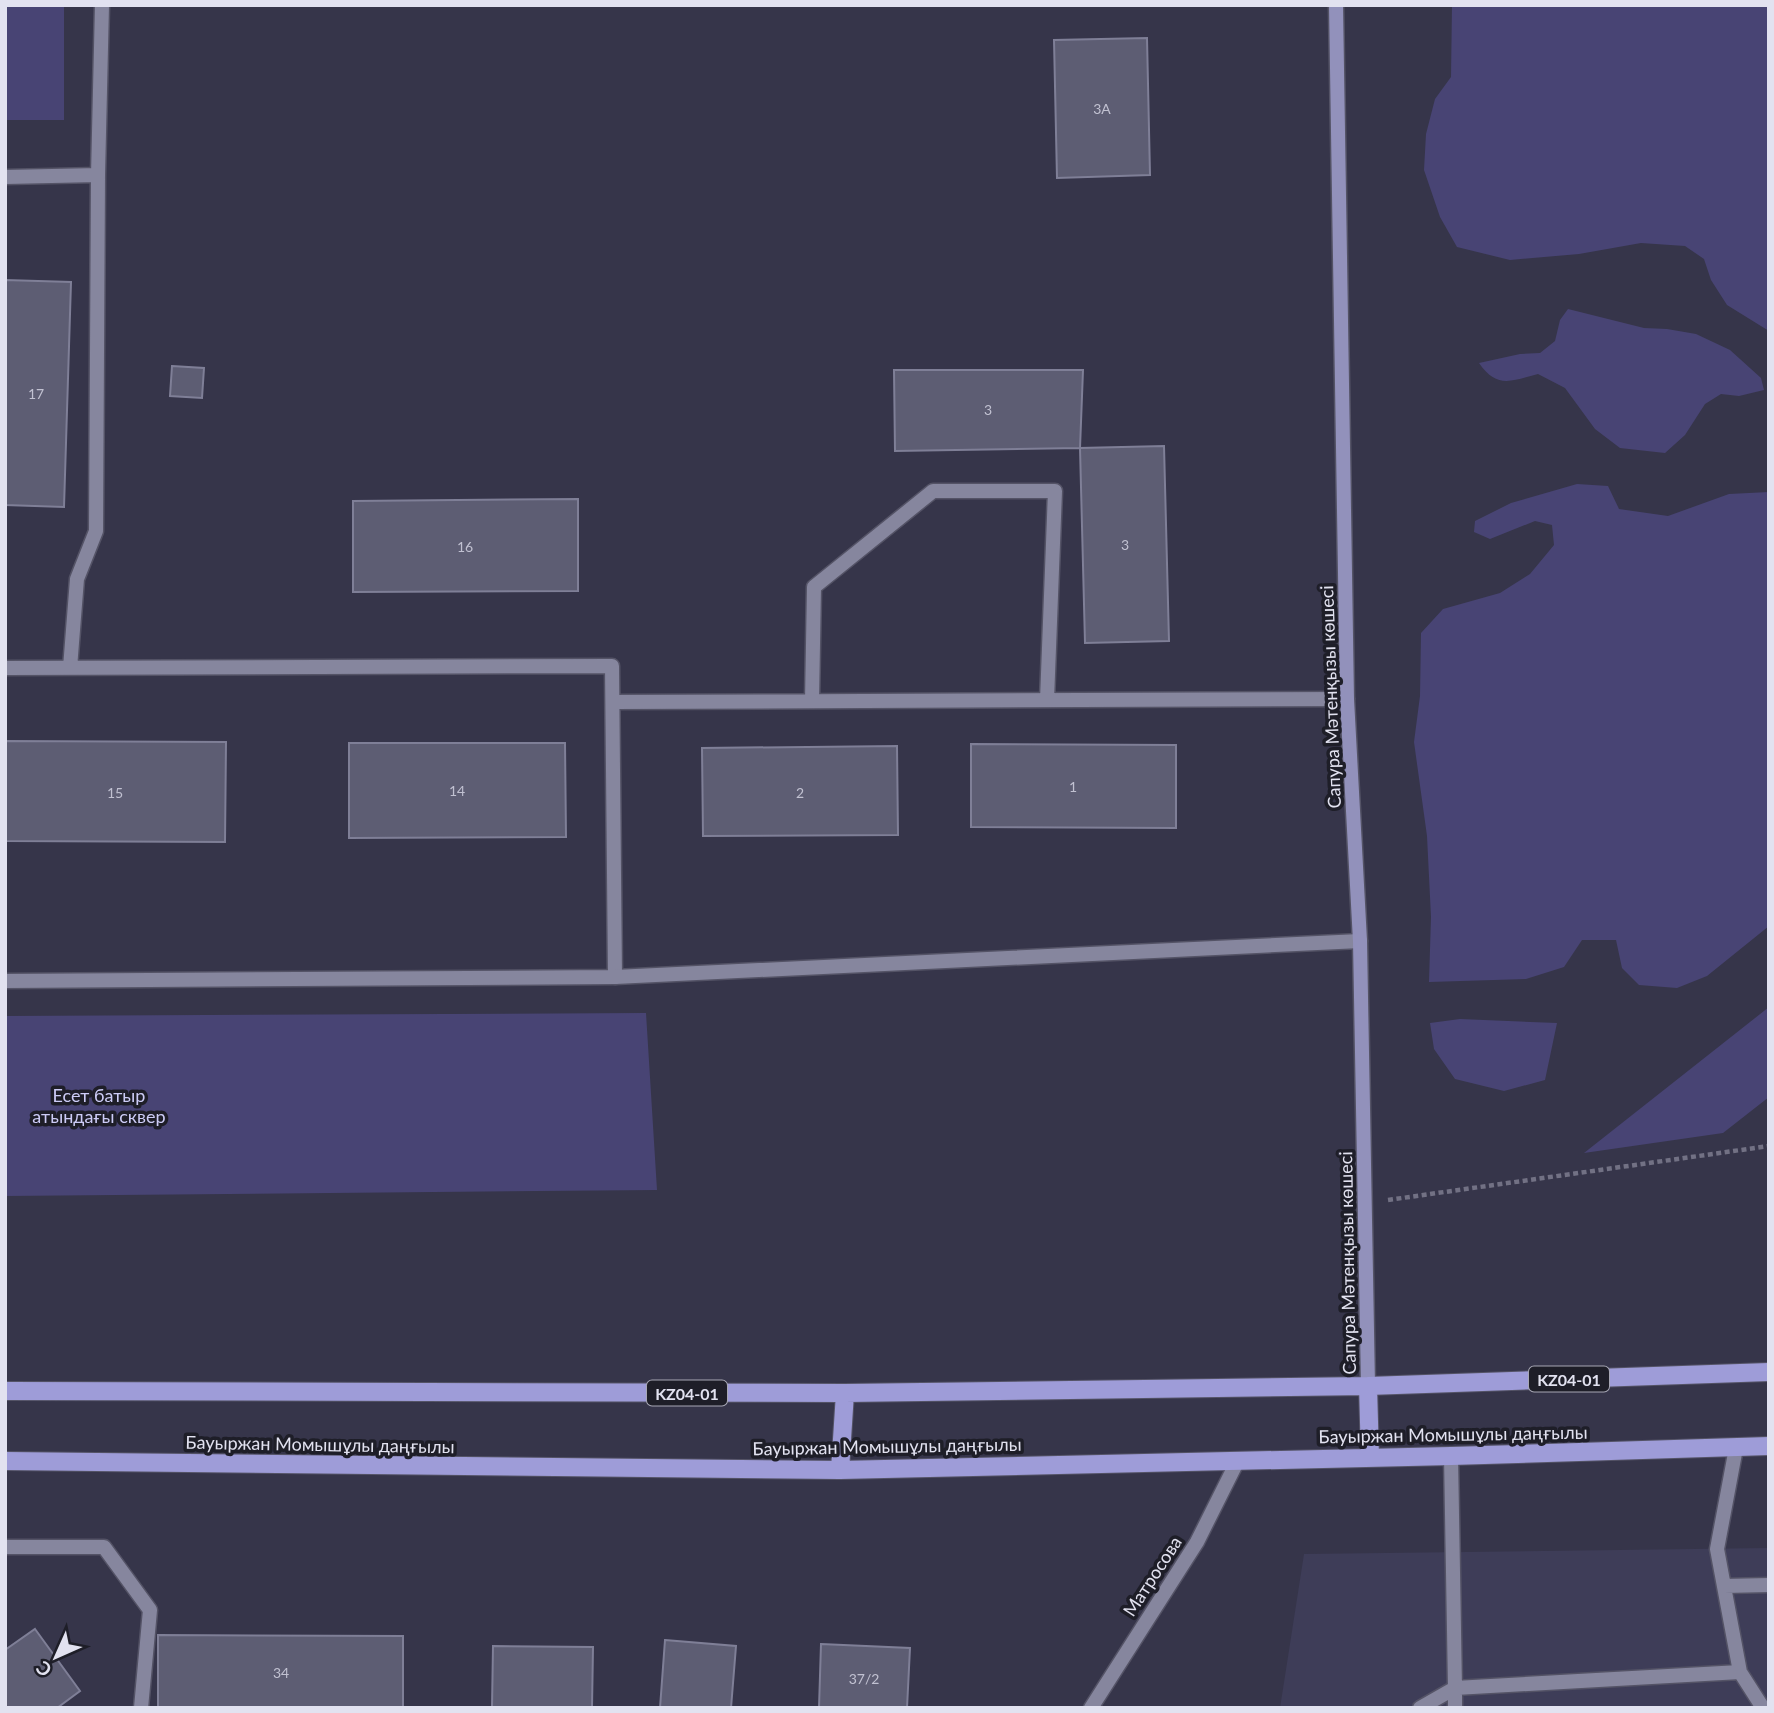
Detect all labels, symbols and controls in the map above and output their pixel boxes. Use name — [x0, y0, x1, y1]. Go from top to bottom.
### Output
house number: 3А — [1093, 100, 1111, 117]
house number: 17 — [28, 385, 44, 402]
house number: 3 — [984, 401, 992, 418]
house number: 3 — [1121, 536, 1129, 553]
house number: 16 — [457, 538, 473, 555]
street label: Сапура Мәтенқызы көшесі — [1315, 585, 1345, 809]
house number: 1 — [1069, 778, 1077, 795]
house number: 14 — [449, 782, 465, 799]
house number: 15 — [107, 784, 123, 801]
house number: 2 — [796, 784, 804, 801]
park label: Есет батыр атындағы сквер — [32, 1084, 166, 1127]
street label: Сапура Мәтенқызы көшесі — [1334, 1151, 1360, 1375]
road number: KZ04-01 — [1529, 1366, 1609, 1392]
road number: KZ04-01 — [647, 1380, 727, 1406]
street label: Бауыржан Момышұлы даңғылы — [1318, 1421, 1588, 1447]
street label: Бауыржан Момышұлы даңғылы — [185, 1431, 455, 1457]
street label: Бауыржан Момышұлы даңғылы — [752, 1433, 1022, 1459]
street label: Матросова — [1118, 1532, 1186, 1620]
north arrow — [21, 1622, 91, 1692]
text: С — [31, 1656, 56, 1682]
house number: 34 — [273, 1664, 289, 1681]
house number: 37/2 — [849, 1670, 879, 1687]

